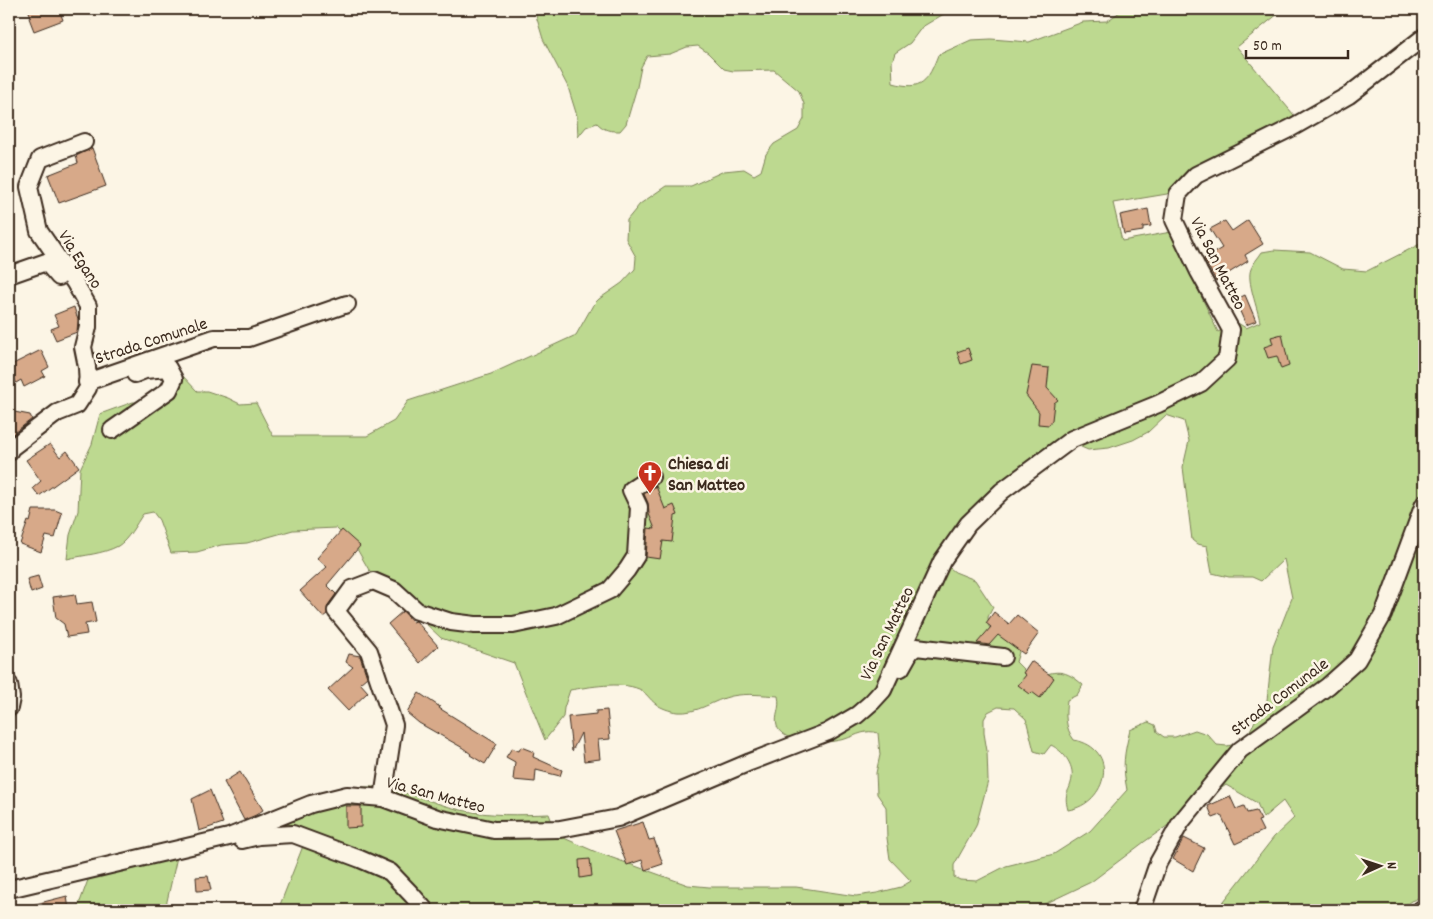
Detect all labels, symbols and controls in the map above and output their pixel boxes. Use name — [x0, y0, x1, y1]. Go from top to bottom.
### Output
scale bar — [1246, 28, 1348, 60]
text: 50 m — [1253, 36, 1282, 58]
street label: Via San Matteo — [1183, 213, 1251, 315]
street label: Via Egano — [51, 226, 107, 295]
street label: Strada Comunale — [92, 312, 211, 372]
place label: Chiesa di San Matteo — [668, 453, 745, 499]
church icon: Chiesa di San Matteo — [637, 460, 663, 494]
street label: Via San Matteo — [855, 583, 922, 685]
street label: Strada Comunale — [1226, 653, 1335, 743]
street label: Via San Matteo — [383, 771, 488, 822]
north arrow — [1356, 842, 1406, 892]
text: N — [1381, 861, 1401, 869]

